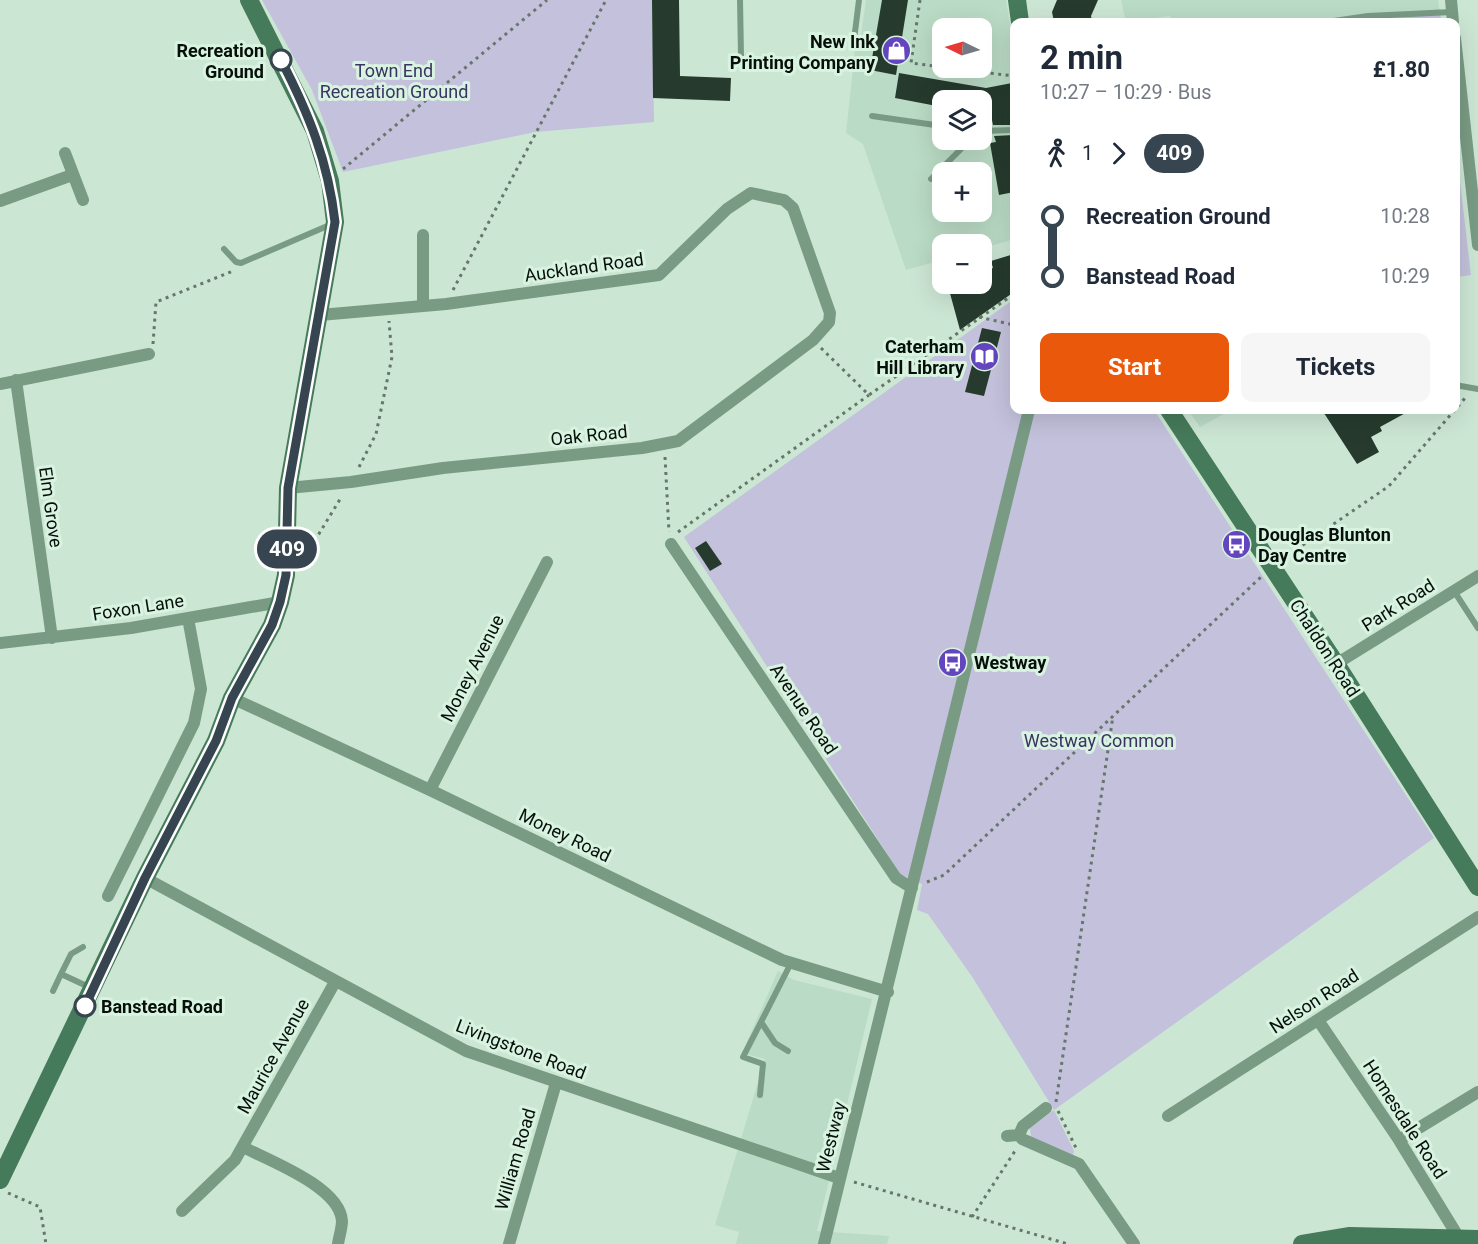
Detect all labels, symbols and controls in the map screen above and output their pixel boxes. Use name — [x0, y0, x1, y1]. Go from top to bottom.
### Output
north arrow — [932, 18, 992, 78]
map controls — [932, 18, 992, 294]
place label: New Ink Printing Company — [730, 31, 876, 73]
shop icon: New Ink Printing Company — [880, 35, 912, 67]
text: 2 min — [1040, 38, 1123, 77]
place label: Recreation Ground — [176, 40, 264, 82]
marker: Recreation Ground — [270, 49, 292, 71]
text: £1.80 — [1373, 57, 1430, 82]
park label: Town End Recreation Ground — [320, 60, 468, 102]
text: 10:27 – 10:29 · Bus — [1040, 80, 1212, 104]
button: layers — [932, 90, 992, 150]
icon: walk — [1040, 137, 1073, 170]
icon: forward — [1102, 137, 1135, 170]
text: 1 — [1082, 141, 1093, 165]
text: 409 — [1156, 141, 1192, 165]
button: + — [932, 162, 992, 222]
text: Recreation Ground — [1086, 204, 1271, 229]
text: 10:28 — [1380, 204, 1430, 228]
button: − — [932, 234, 992, 294]
street label: Auckland Road — [523, 248, 645, 286]
text: Banstead Road — [1086, 264, 1235, 289]
text: 10:29 — [1380, 264, 1430, 288]
button: Start — [1040, 333, 1229, 402]
button: Tickets — [1241, 333, 1430, 402]
place label: Caterham Hill Library — [876, 336, 965, 378]
library icon: Caterham Hill Library — [969, 340, 1001, 372]
street label: Oak Road — [550, 421, 628, 449]
street label: Elm Grove — [35, 465, 67, 549]
place label: Douglas Blunton Day Centre — [1258, 524, 1391, 566]
bus stop icon: Douglas Blunton Day Centre — [1221, 528, 1253, 560]
line badge: 409 — [252, 530, 322, 568]
text: 409 — [269, 537, 305, 561]
street label: Park Road — [1358, 574, 1438, 636]
street label: Foxon Lane — [91, 589, 185, 625]
street label: Chaldon Road — [1286, 595, 1364, 701]
street label: Money Avenue — [436, 611, 508, 725]
bus stop icon: Westway — [937, 646, 969, 678]
place label: Westway — [974, 652, 1047, 673]
street label: Avenue Road — [766, 660, 842, 758]
park label: Westway Common — [1024, 730, 1174, 751]
street label: Money Road — [516, 804, 614, 866]
street label: Nelson Road — [1265, 964, 1363, 1038]
marker: Banstead Road — [74, 995, 96, 1017]
street label: Maurice Avenue — [233, 995, 313, 1117]
place label: Banstead Road — [101, 996, 223, 1017]
street label: Livingstone Road — [453, 1015, 589, 1083]
street label: Homesdale Road — [1359, 1056, 1451, 1182]
street label: Westway — [812, 1099, 850, 1175]
street label: William Road — [490, 1106, 540, 1212]

